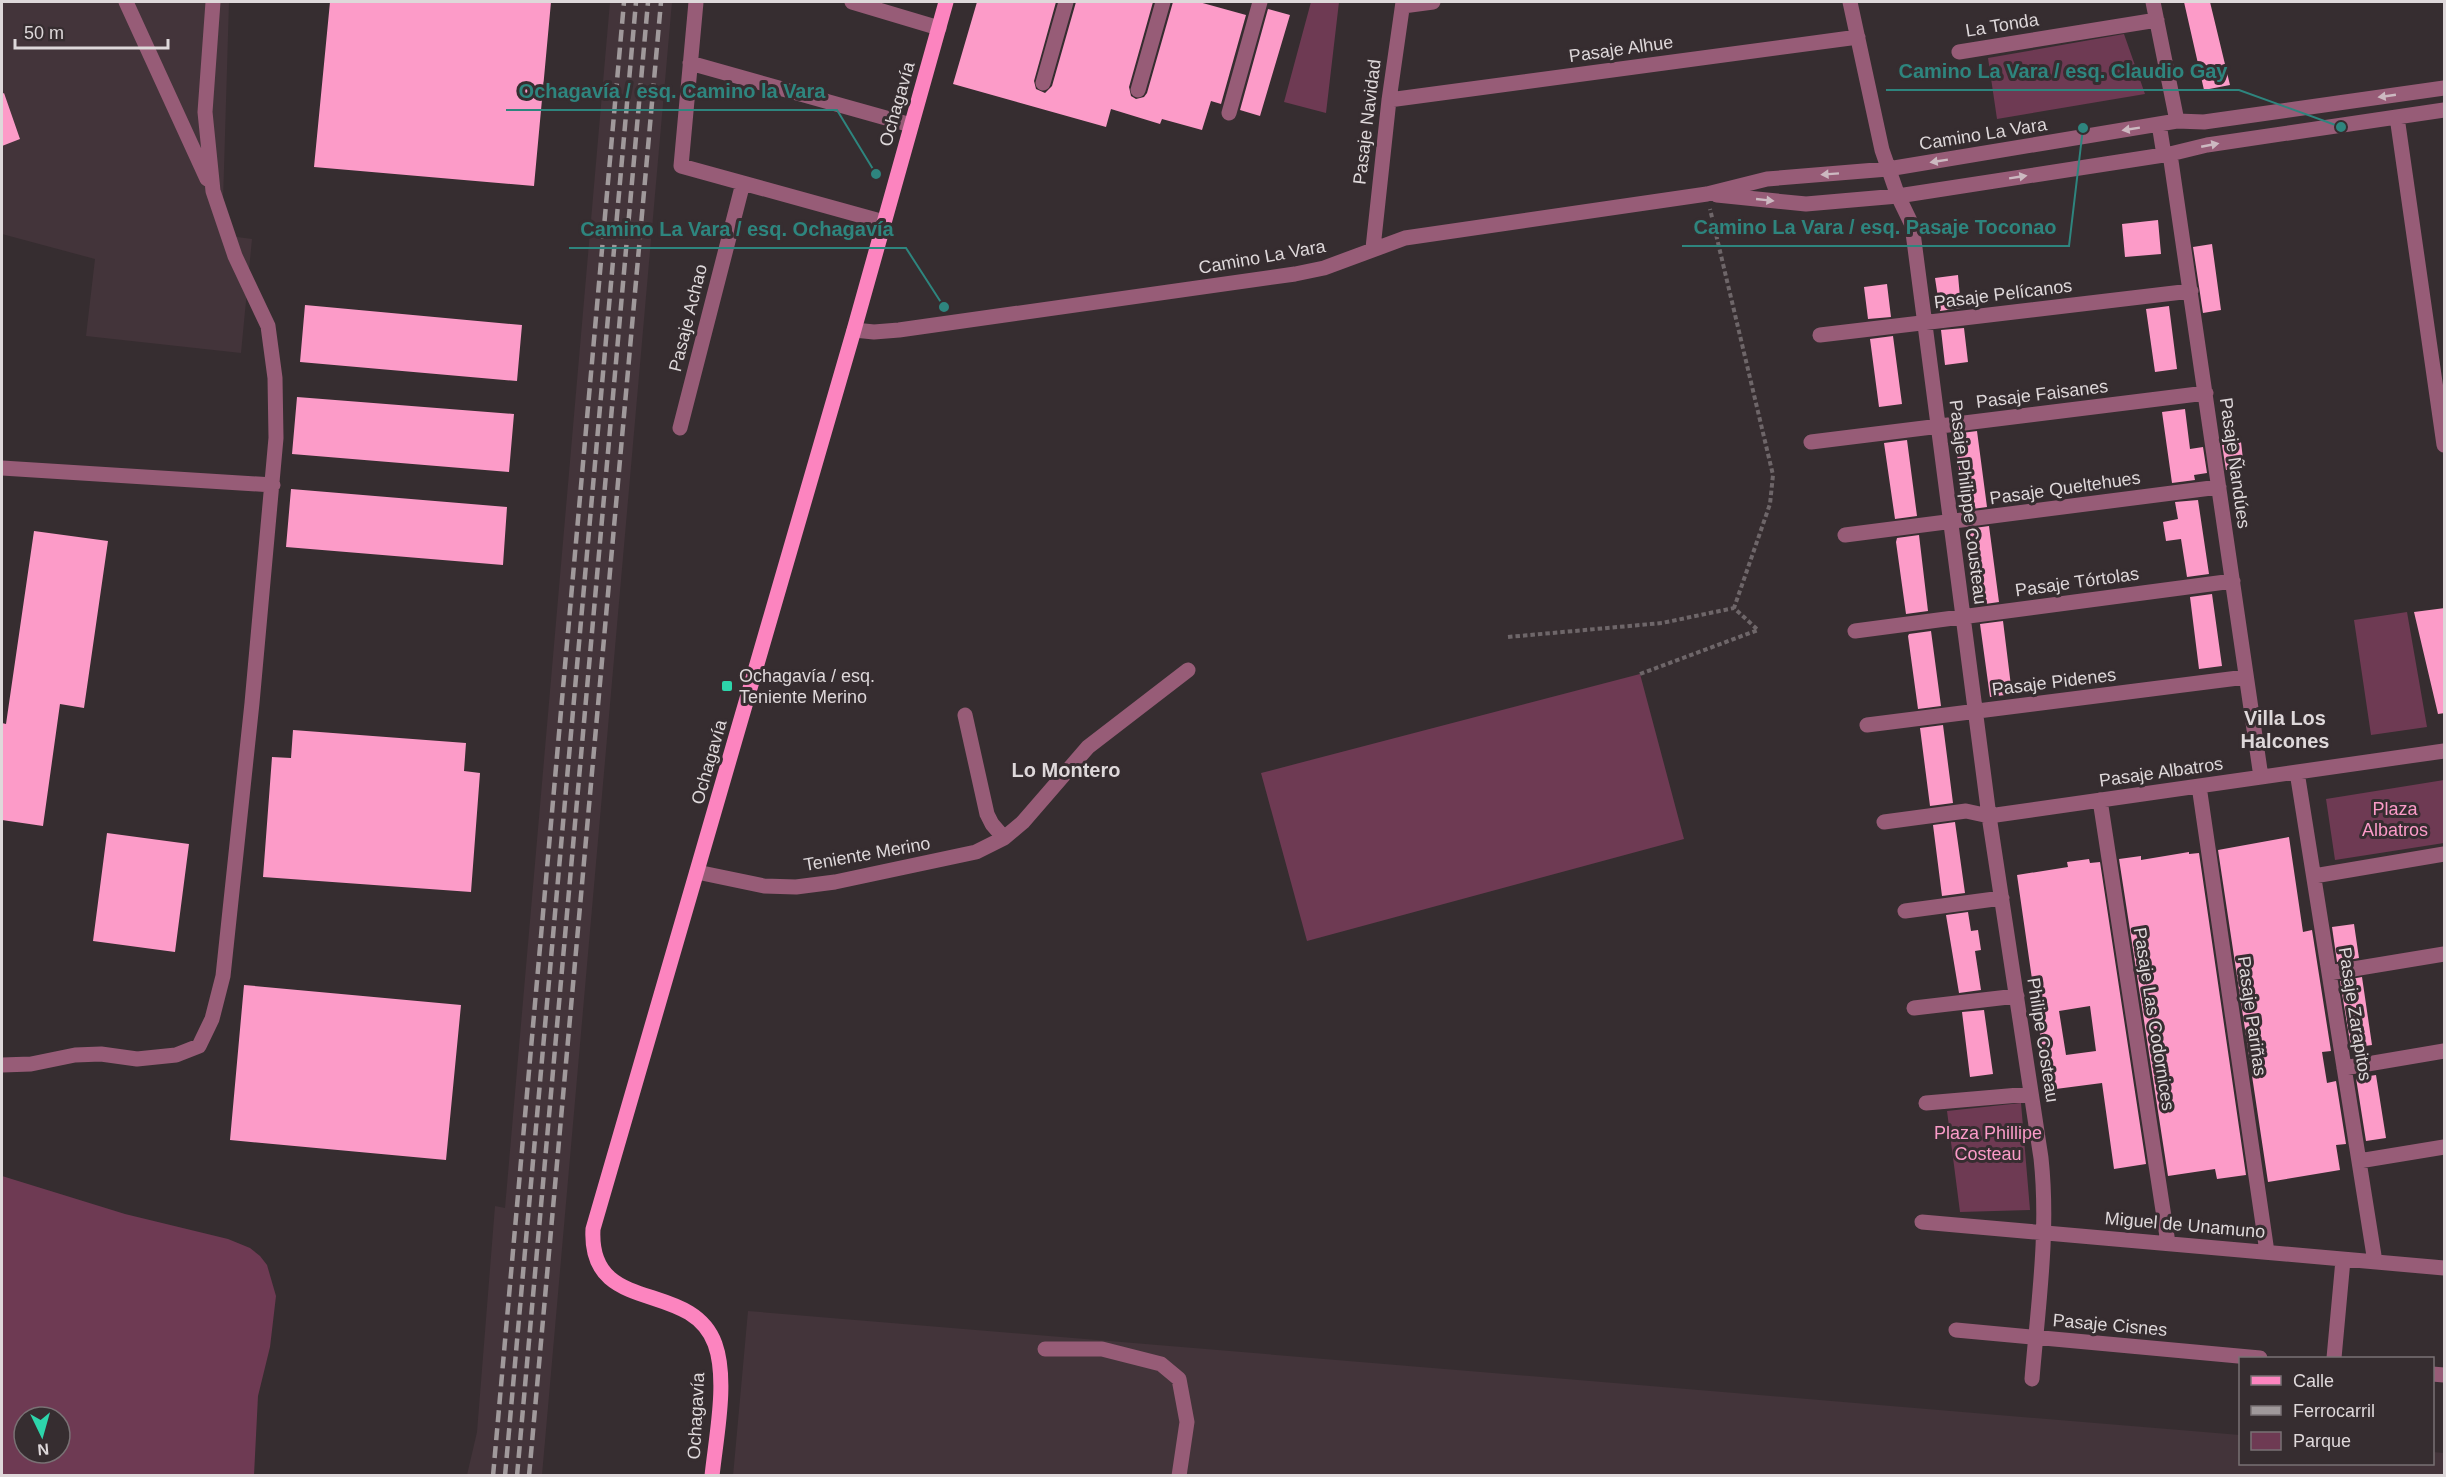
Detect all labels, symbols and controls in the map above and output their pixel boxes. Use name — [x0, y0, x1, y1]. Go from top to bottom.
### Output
street label: La Tonda — [1964, 9, 2041, 41]
scale bar — [15, 12, 168, 50]
text: 50 m — [24, 23, 64, 43]
street label: Pasaje Alhue — [1568, 32, 1674, 66]
callout: Camino La Vara / esq. Claudio Gay — [1886, 52, 2239, 90]
street label: Ochagavía — [875, 58, 919, 149]
street label: Pasaje Navidad — [1349, 58, 1385, 186]
text: Camino La Vara / esq. Claudio Gay — [1899, 60, 2228, 82]
callout: Ochagavía / esq. Camino la Vara — [506, 72, 837, 110]
text: Ochagavía / esq. Camino la Vara — [519, 80, 826, 102]
one-way arrow — [2377, 92, 2396, 101]
street label: Camino La Vara — [1918, 114, 2049, 154]
one-way arrow — [2122, 124, 2141, 133]
one-way arrow — [2201, 140, 2220, 149]
one-way arrow — [1929, 157, 1948, 166]
one-way arrow — [1821, 169, 1840, 178]
one-way arrow — [2009, 173, 2028, 182]
one-way arrow — [1756, 195, 1775, 205]
callout: Camino La Vara / esq. Pasaje Toconao — [1682, 208, 2069, 246]
callout: Camino La Vara / esq. Ochagavía — [569, 210, 906, 248]
text: Camino La Vara / esq. Pasaje Toconao — [1693, 216, 2057, 238]
text: Camino La Vara / esq. Ochagavía — [580, 218, 895, 240]
street label: Camino La Vara — [1197, 236, 1328, 278]
street label: Pasaje Achao — [665, 262, 711, 374]
street label: Pasaje Pelícanos — [1933, 276, 2073, 312]
street label: Pasaje Faisanes — [1975, 376, 2109, 412]
street label: Pasaje Ñandúes — [2216, 396, 2255, 530]
street label: Pasaje Philippe Cousteau — [1946, 398, 1990, 606]
street label: Pasaje Queltehues — [1988, 468, 2142, 508]
street label: Pasaje Tórtolas — [2014, 563, 2140, 601]
street label: Pasaje Pidenes — [1991, 664, 2117, 700]
place label: Ochagavía / esq. Teniente Merino — [739, 666, 875, 707]
marker: Ochagavía / esq. Teniente Merino — [720, 679, 734, 693]
district label: Villa Los Halcones — [2241, 707, 2329, 752]
street label: Ochagavía — [687, 716, 731, 807]
street label: Pasaje Albatros — [2098, 753, 2224, 791]
district label: Lo Montero — [1012, 759, 1120, 781]
park label: Plaza Albatros — [2362, 799, 2428, 840]
street label: Teniente Merino — [802, 833, 932, 875]
street label: Pasaje Las Codornices — [2130, 926, 2178, 1112]
street label: Pasaje Zarapitos — [2335, 946, 2375, 1082]
street label: Pasaje Pariñas — [2234, 955, 2270, 1077]
street label: Philipe Costeau — [2023, 976, 2063, 1104]
park label: Plaza Phillipe Costeau — [1934, 1123, 2042, 1164]
street label: Miguel de Unamuno — [2104, 1208, 2266, 1242]
street label: Pasaje Cisnes — [2052, 1310, 2168, 1340]
legend — [2239, 1357, 2434, 1465]
street label: Ochagavía — [684, 1371, 708, 1460]
text: Calle — [2293, 1371, 2334, 1391]
text: Ferrocarril — [2293, 1401, 2375, 1421]
north arrow — [12, 1405, 72, 1465]
text: Parque — [2293, 1431, 2351, 1451]
text: N — [37, 1440, 50, 1458]

